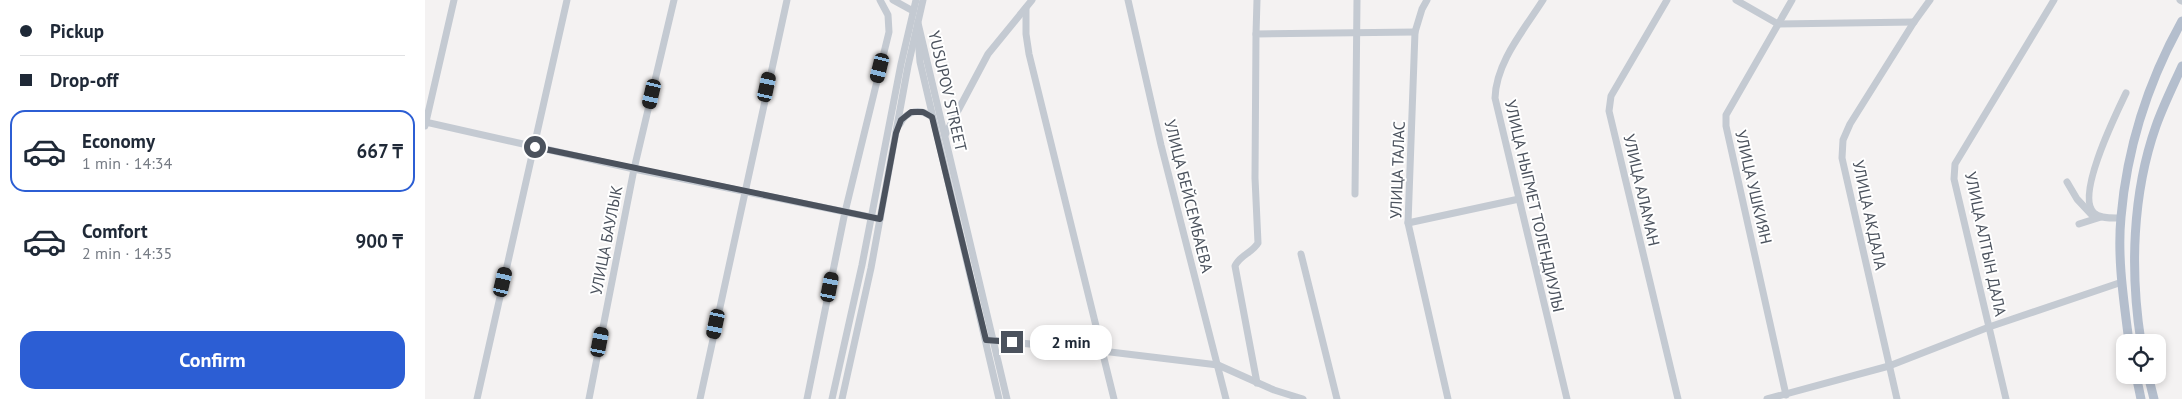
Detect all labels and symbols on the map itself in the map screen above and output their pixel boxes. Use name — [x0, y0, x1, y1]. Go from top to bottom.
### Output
street label: YUSUPOV STREET — [924, 29, 972, 153]
car — [869, 52, 890, 84]
car — [756, 71, 777, 103]
car — [641, 78, 662, 110]
street label: УЛИЦА НЫГМЕТ ТОЛЕНДИУЛЫ — [1501, 98, 1569, 314]
street label: УЛИЦА БЕЙСЕМБАЕВА — [1160, 117, 1218, 275]
street label: УЛИЦА ТАЛАС — [1385, 121, 1409, 219]
street label: УЛИЦА УШКИЯН — [1731, 128, 1777, 246]
street label: УЛИЦА АЛАМАН — [1619, 132, 1665, 248]
route start — [524, 136, 546, 158]
street label: УЛИЦА АКДАЛА — [1849, 158, 1892, 272]
street label: УЛИЦА АЛТЫН ДАЛА — [1961, 170, 2011, 319]
street label: УЛИЦА БАУЛЫК — [586, 183, 626, 296]
car — [492, 266, 513, 298]
car — [819, 271, 840, 303]
car — [705, 308, 726, 340]
callout: 2 min — [1029, 324, 1112, 360]
car — [589, 326, 610, 358]
route end — [1001, 331, 1023, 353]

